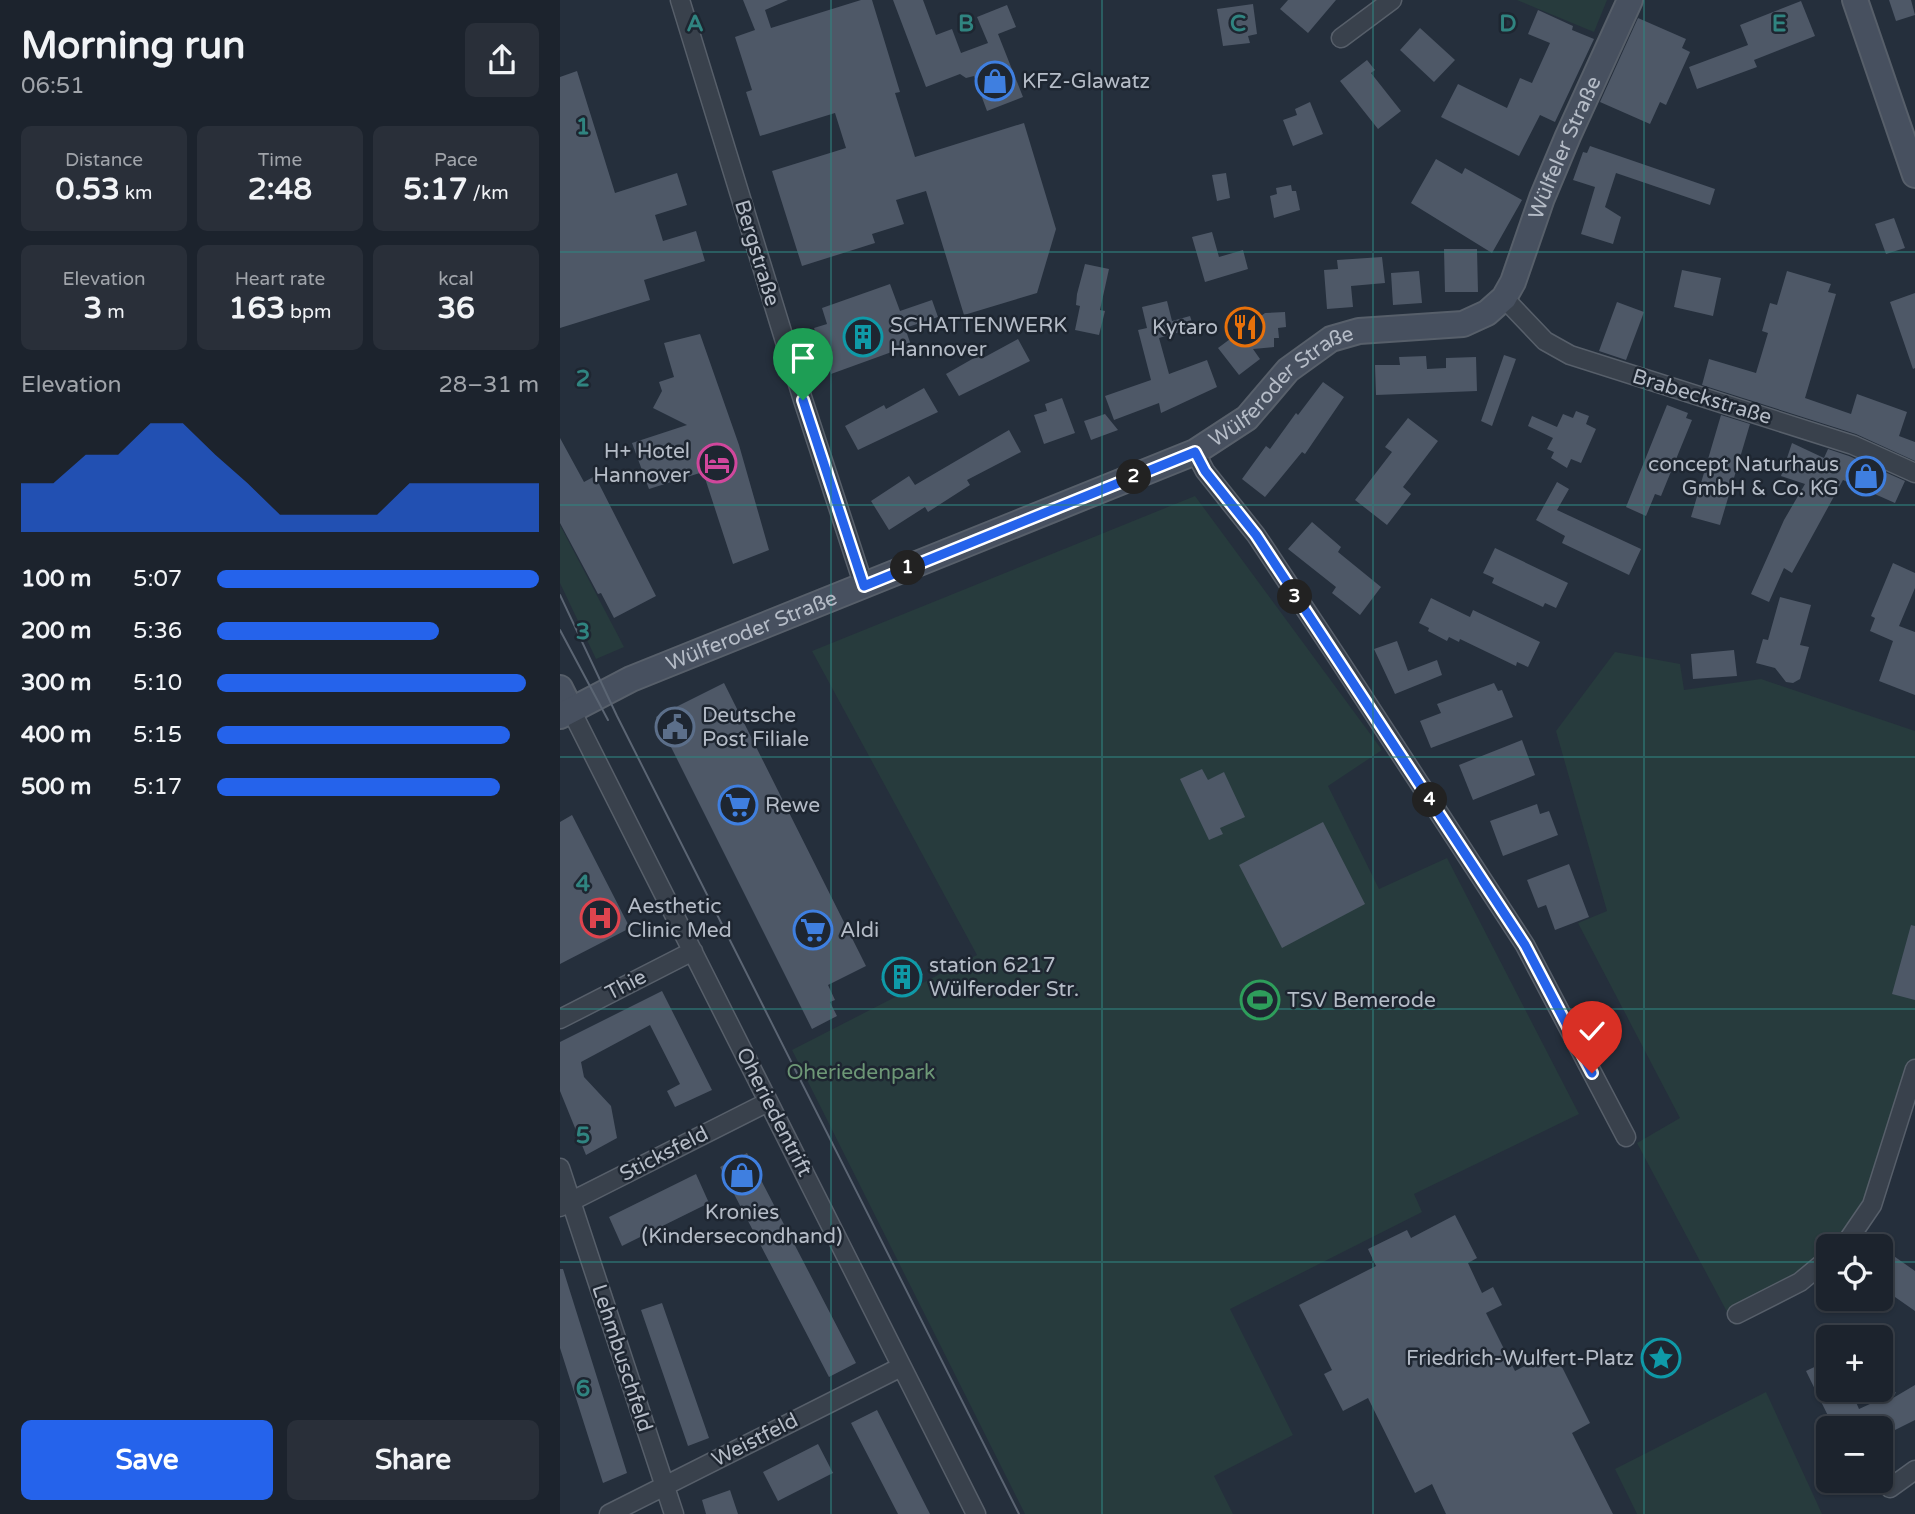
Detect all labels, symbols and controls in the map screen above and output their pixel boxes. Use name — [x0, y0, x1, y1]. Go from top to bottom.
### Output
text: A — [686, 10, 704, 38]
text: B — [958, 10, 974, 38]
text: C — [1230, 10, 1246, 38]
text: D — [1499, 10, 1517, 38]
text: E — [1772, 10, 1786, 38]
text: Morning run — [21, 23, 245, 69]
button: share — [465, 23, 539, 97]
shop icon: KFZ-Glawatz — [974, 60, 1016, 102]
place label: KFZ-Glawatz — [1022, 69, 1150, 94]
text: 06:51 — [21, 72, 85, 100]
street label: Wülfeler Straße — [1523, 72, 1606, 223]
text: 1 — [576, 113, 590, 141]
text: Distance — [65, 149, 143, 171]
text: Time — [258, 149, 302, 171]
text: Pace — [434, 149, 478, 171]
text: 0.53 — [55, 171, 120, 208]
text: 2:48 — [248, 171, 312, 208]
text: 5:17 — [403, 171, 468, 208]
text: km — [120, 182, 153, 204]
text: /km — [468, 182, 509, 204]
street label: Bergstraße — [729, 197, 785, 309]
text: Elevation — [62, 268, 146, 290]
text: Heart rate — [235, 268, 325, 290]
text: kcal — [438, 268, 474, 290]
text: 3 — [83, 290, 102, 327]
text: 163 — [229, 290, 285, 327]
text: 36 — [437, 290, 475, 327]
text: m — [102, 301, 125, 323]
text: bpm — [285, 301, 331, 323]
restaurant icon: Kytaro — [1224, 306, 1266, 348]
place label: SCHATTENWERK Hannover — [890, 313, 1067, 362]
place label: Kytaro — [1152, 315, 1218, 340]
building icon: SCHATTENWERK Hannover — [842, 316, 884, 358]
street label: Wülferoder Straße — [1204, 321, 1356, 452]
pin — [773, 328, 833, 400]
icon: arrive — [784, 339, 822, 377]
street label: Brabeckstraße — [1629, 364, 1775, 430]
text: 2 — [576, 365, 590, 393]
text: Elevation — [21, 371, 122, 399]
text: 28–31 m — [438, 371, 539, 399]
place label: H+ Hotel Hannover — [593, 439, 690, 488]
hotel icon: H+ Hotel Hannover — [696, 442, 738, 484]
place label: concept Naturhaus GmbH & Co. KG — [1648, 452, 1839, 501]
shop icon: concept Naturhaus GmbH & Co. KG — [1845, 455, 1887, 497]
pin: 2 — [1116, 460, 1152, 494]
text: 2 — [1128, 465, 1139, 487]
pin: 1 — [890, 550, 926, 586]
text: 1 — [902, 556, 913, 578]
text: 100 m — [21, 565, 91, 593]
text: 5:07 — [133, 565, 182, 593]
pin: 3 — [1278, 580, 1312, 614]
street label: Wülferoder Straße — [662, 585, 841, 676]
text: 3 — [1289, 585, 1300, 607]
text: 200 m — [21, 617, 91, 645]
text: 5:36 — [133, 617, 182, 645]
text: 3 — [576, 618, 590, 646]
text: 300 m — [21, 669, 91, 697]
text: 5:10 — [133, 669, 182, 697]
place label: Deutsche Post Filiale — [702, 703, 809, 752]
public building icon: Deutsche Post Filiale — [654, 706, 696, 748]
text: 400 m — [21, 721, 91, 749]
text: 5:15 — [133, 721, 182, 749]
text: 500 m — [21, 773, 91, 801]
text: 5:17 — [133, 773, 182, 801]
pin: 4 — [1412, 782, 1448, 818]
supermarket icon: Rewe — [717, 784, 759, 826]
text: 4 — [1424, 788, 1435, 810]
place label: Rewe — [765, 793, 820, 818]
text: 4 — [576, 870, 591, 898]
place label: Aesthetic Clinic Med — [627, 894, 732, 943]
hospital icon: Aesthetic Clinic Med — [579, 897, 621, 939]
supermarket icon: Aldi — [792, 909, 834, 951]
place label: Aldi — [840, 918, 879, 943]
place label: station 6217 Wülferoder Str. — [929, 953, 1079, 1002]
building icon: station 6217 Wülferoder Str. — [881, 956, 923, 998]
street label: Thie — [601, 964, 651, 1006]
sports icon: TSV Bemerode — [1239, 979, 1281, 1021]
place label: TSV Bemerode — [1287, 988, 1436, 1013]
pin — [1562, 1001, 1622, 1073]
icon: check — [1573, 1012, 1611, 1050]
street label: Oheriedentrift — [731, 1043, 817, 1181]
park label: Oheriedenpark — [786, 1060, 936, 1085]
street label: Sticksfeld — [616, 1121, 712, 1187]
text: 5 — [576, 1122, 590, 1150]
shop icon: Kronies (Kindersecondhand) — [721, 1154, 763, 1196]
place label: Kronies (Kindersecondhand) — [641, 1200, 843, 1249]
map controls — [1816, 1234, 1893, 1493]
button: locate — [1816, 1234, 1893, 1311]
street label: Lehmbuschfeld — [586, 1281, 658, 1435]
button: + — [1816, 1325, 1893, 1402]
place icon: Friedrich-Wulfert-Platz — [1640, 1337, 1682, 1379]
place label: Friedrich-Wulfert-Platz — [1406, 1346, 1634, 1371]
text: 6 — [576, 1375, 590, 1403]
street label: Weistfeld — [708, 1408, 802, 1472]
button: − — [1816, 1416, 1893, 1493]
button: Save — [21, 1420, 273, 1500]
button: Share — [287, 1420, 539, 1500]

